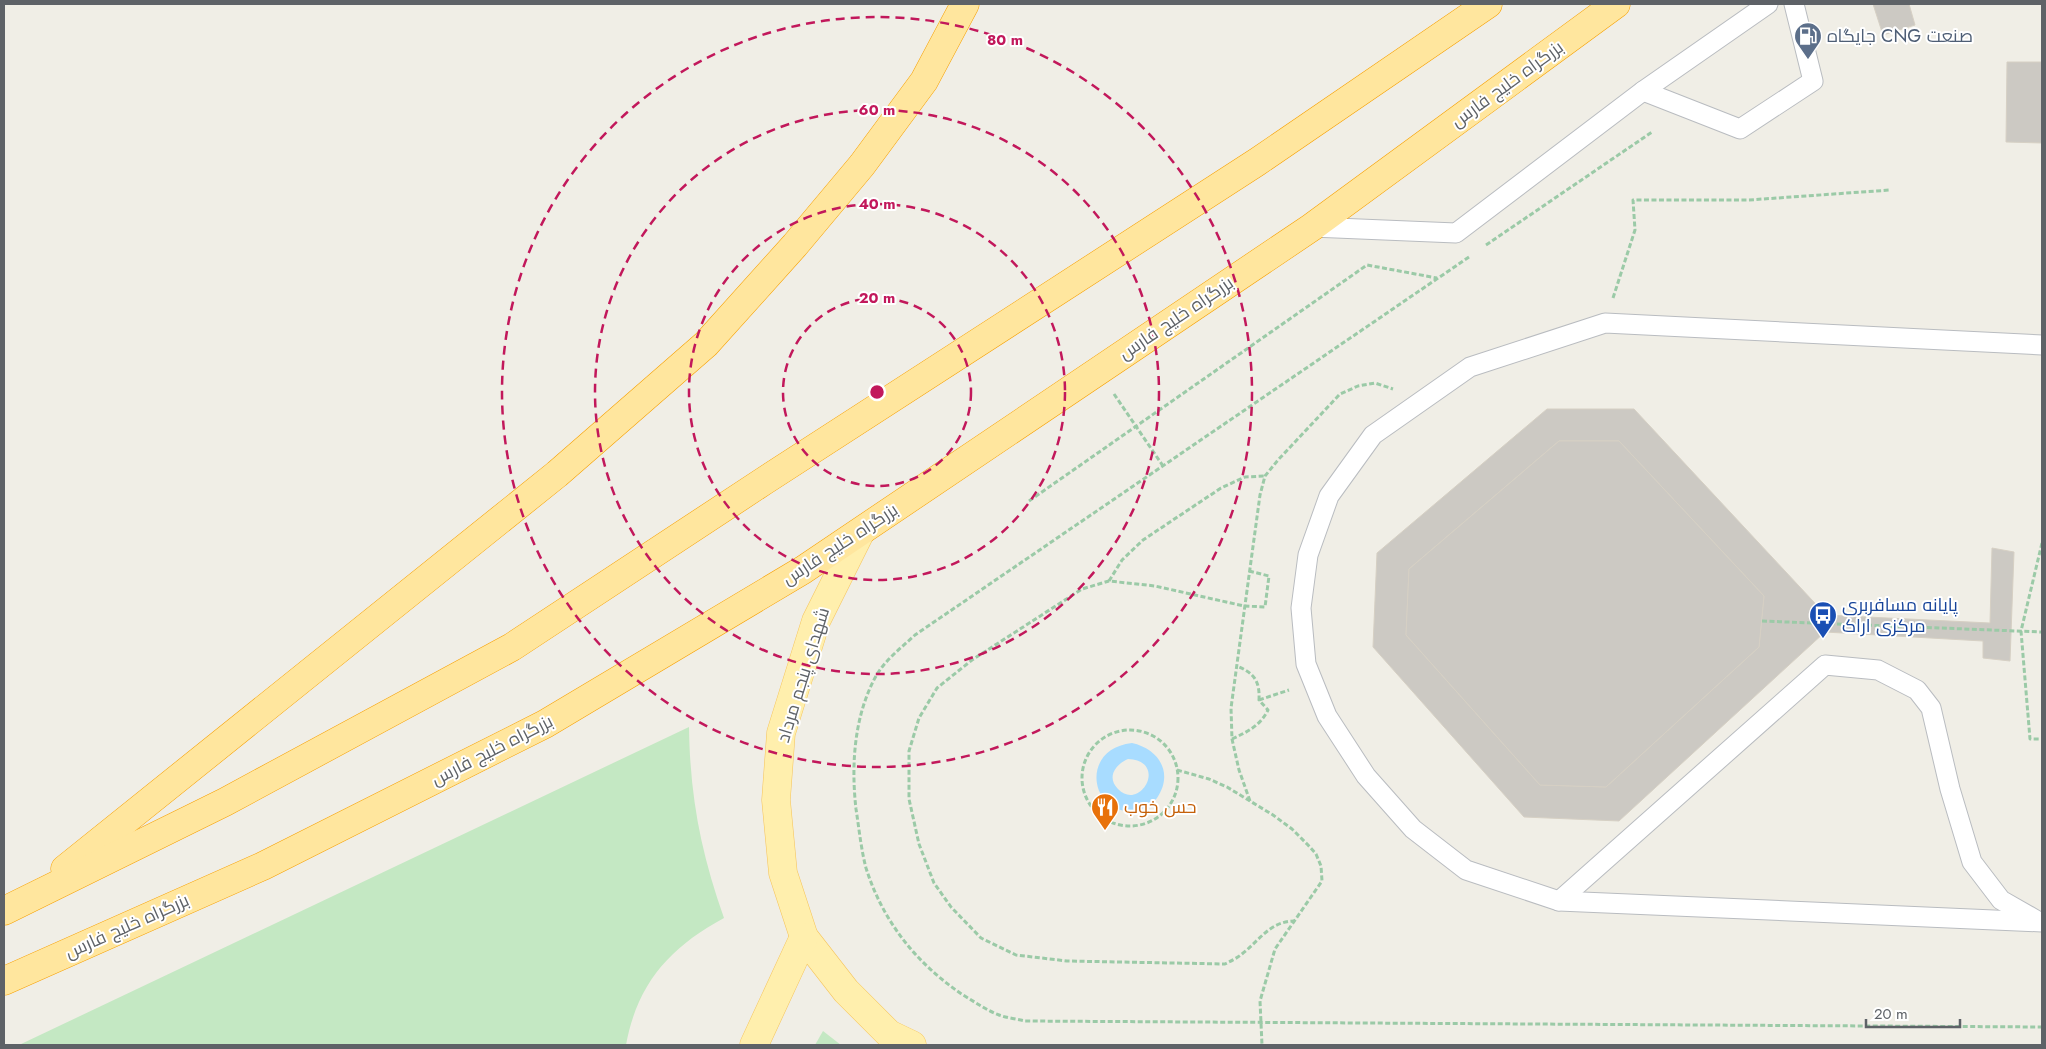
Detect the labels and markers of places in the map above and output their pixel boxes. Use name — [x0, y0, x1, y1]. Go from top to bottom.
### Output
fuel station icon: جایگاه CNG صنعت — [1793, 21, 1823, 60]
place label: جایگاه CNG صنعت — [1827, 23, 1973, 49]
centre of rings — [868, 383, 886, 401]
place label: پایانه مسافربری مرکزی اراک — [1842, 592, 1958, 639]
bus stop icon: پایانه مسافربری مرکزی اراک — [1808, 600, 1838, 639]
restaurant icon: حس خوب — [1090, 792, 1120, 831]
place label: حس خوب — [1124, 794, 1196, 820]

